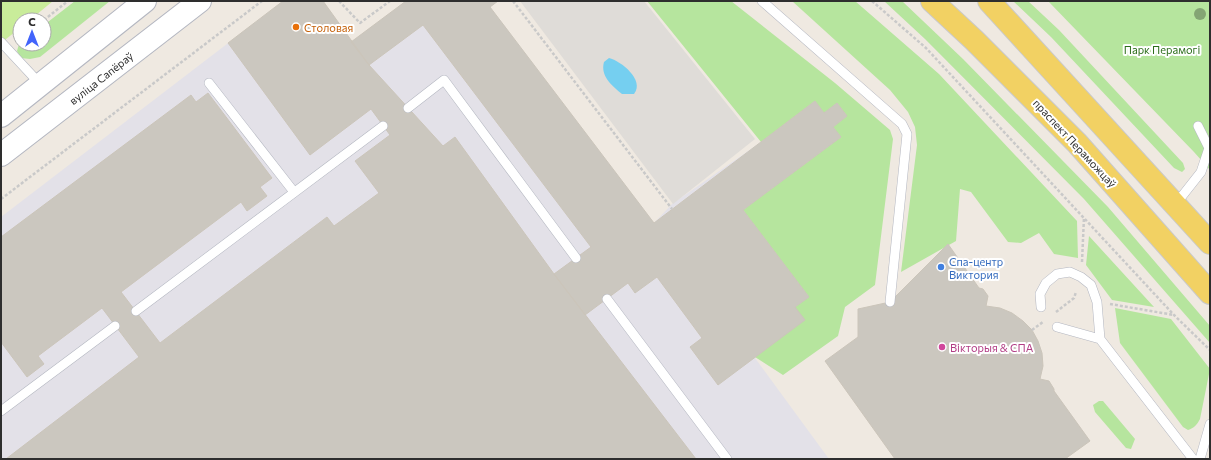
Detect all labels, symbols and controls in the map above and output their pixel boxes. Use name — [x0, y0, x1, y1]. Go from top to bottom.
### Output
north arrow — [12, 12, 52, 52]
text: С — [28, 15, 36, 28]
place label: Столовая — [304, 21, 353, 34]
marker: Столовая — [291, 22, 301, 32]
park label: Парк Перамогі — [1124, 43, 1200, 56]
street label: вуліца Сапёраў — [66, 49, 136, 107]
street label: праспект Пераможцаў — [1031, 96, 1119, 190]
place label: Спа-центр Виктория — [949, 255, 1003, 281]
marker: Спа-центр Виктория — [936, 262, 946, 272]
place label: Вікторыя & СПА — [950, 341, 1034, 354]
marker: Вікторыя & СПА — [937, 342, 947, 352]

